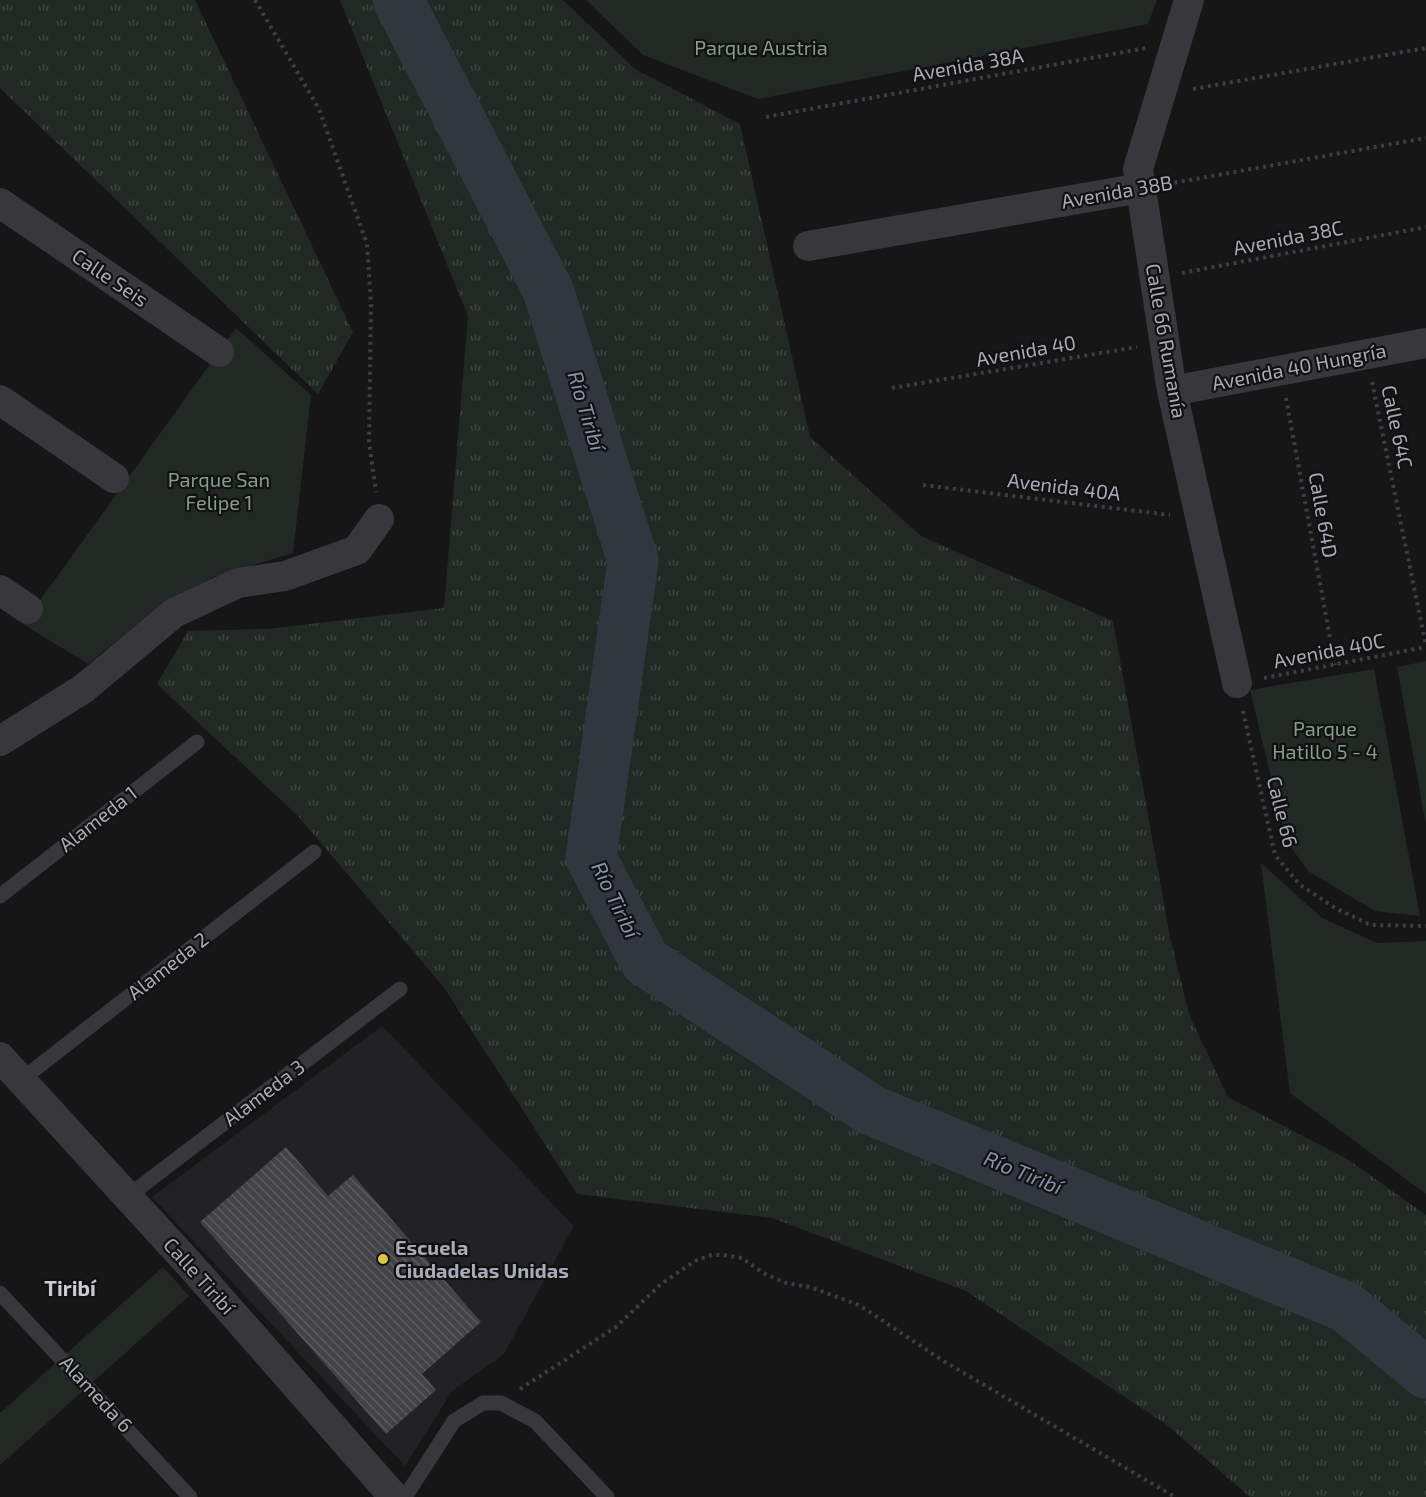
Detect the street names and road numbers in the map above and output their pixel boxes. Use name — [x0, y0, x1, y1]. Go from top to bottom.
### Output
street label: Avenida 38A — [910, 42, 1026, 86]
street label: Avenida 38B — [1059, 169, 1174, 213]
street label: Avenida 38C — [1231, 215, 1345, 259]
street label: Calle Seis — [68, 243, 153, 311]
street label: Calle 66 Rumanía — [1142, 262, 1192, 420]
street label: Avenida 40 — [974, 329, 1078, 371]
street label: Avenida 40 Hungría — [1210, 337, 1388, 395]
street label: Calle 64C — [1377, 383, 1419, 471]
street label: Avenida 40A — [1006, 467, 1122, 505]
street label: Calle 64D — [1305, 470, 1343, 559]
street label: Avenida 40C — [1271, 628, 1386, 673]
street label: Calle 66 — [1263, 774, 1303, 850]
street label: Alameda 1 — [54, 780, 141, 856]
street label: Alameda 2 — [122, 926, 213, 1004]
street label: Alameda 3 — [218, 1054, 309, 1131]
street label: Calle Tiribí — [159, 1232, 241, 1319]
street label: Alameda 6 — [55, 1350, 138, 1437]

